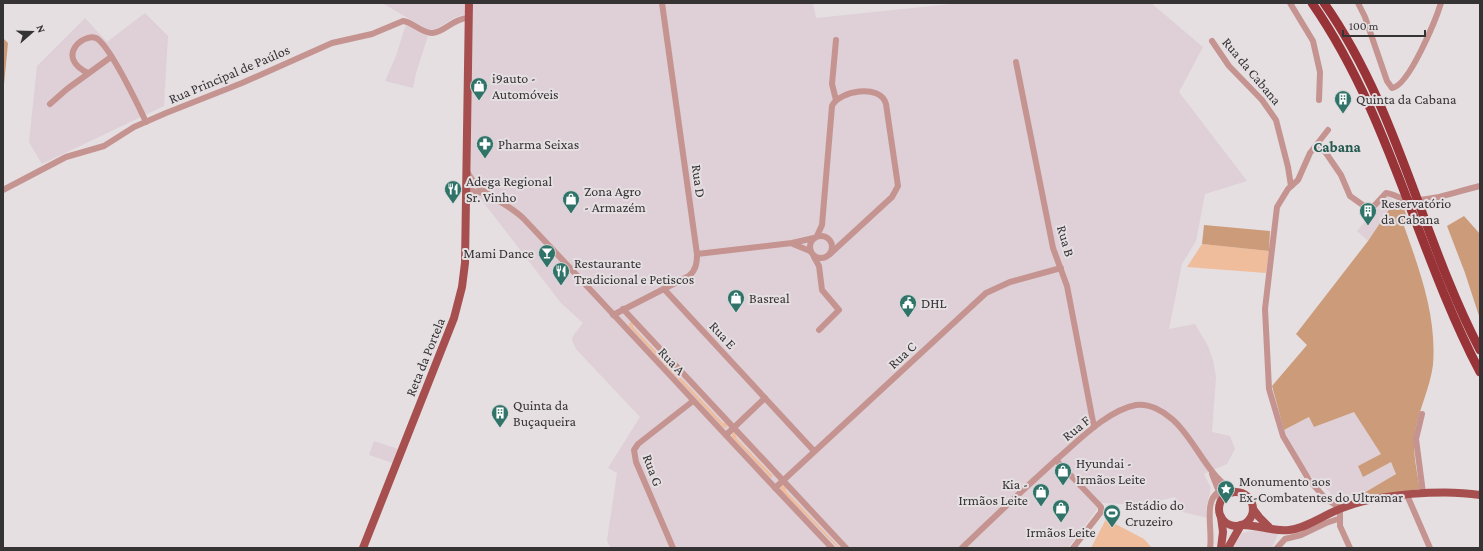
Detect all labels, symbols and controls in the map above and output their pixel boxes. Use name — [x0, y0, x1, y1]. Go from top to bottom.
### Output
north arrow — [12, 12, 52, 52]
scale bar — [1343, 12, 1425, 38]
text: 100 m — [1349, 19, 1379, 33]
text: N — [34, 23, 48, 35]
street label: Rua da Cabana — [1219, 34, 1285, 108]
street label: Rua Principal de Paúlos — [166, 41, 292, 107]
place label: i9auto - Automóveis — [492, 70, 559, 102]
shop icon: i9auto - Automóveis — [469, 76, 489, 101]
building icon: Quinta da Cabana — [1333, 89, 1353, 114]
place label: Quinta da Cabana — [1356, 91, 1457, 107]
pharmacy icon: Pharma Seixas — [475, 134, 495, 159]
place label: Pharma Seixas — [498, 136, 579, 152]
district label: Cabana — [1313, 139, 1362, 155]
street label: Rua D — [689, 163, 709, 199]
place label: Adega Regional Sr. Vinho — [466, 173, 552, 205]
restaurant icon: Adega Regional Sr. Vinho — [443, 179, 463, 204]
place label: Zona Agro - Armazém — [584, 183, 646, 215]
shop icon: Zona Agro - Armazém — [561, 189, 581, 214]
place label: Reservatório da Cabana — [1381, 195, 1451, 227]
building icon: Reservatório da Cabana — [1358, 201, 1378, 226]
street label: Rua B — [1054, 224, 1078, 259]
bar icon: Mami Dance — [537, 243, 557, 268]
place label: Mami Dance — [463, 245, 534, 261]
place label: Restaurante Tradicional e Petiscos — [574, 255, 694, 287]
restaurant icon: Restaurante Tradicional e Petiscos — [551, 261, 571, 286]
shop icon: Basreal — [726, 288, 746, 313]
place label: Basreal — [749, 290, 790, 306]
public building icon: DHL — [898, 293, 918, 318]
place label: DHL — [921, 295, 947, 311]
street label: Reta da Portela — [402, 315, 448, 399]
street label: Rua E — [706, 318, 740, 352]
street label: Rua C — [885, 338, 919, 372]
street label: Rua A — [655, 344, 689, 378]
place label: Quinta da Buçaqueira — [513, 397, 576, 429]
building icon: Quinta da Buçaqueira — [490, 403, 510, 428]
street label: Rua F — [1059, 412, 1093, 444]
street label: Rua G — [640, 452, 666, 488]
place label: Hyundai - Irmãos Leite — [1076, 455, 1146, 487]
shop icon: Hyundai - Irmãos Leite — [1053, 461, 1073, 486]
place label: Monumento aos Ex-Combatentes do Ultramar — [1239, 473, 1403, 505]
place label: Kia - Irmãos Leite — [958, 476, 1028, 508]
place icon: Monumento aos Ex-Combatentes do Ultramar — [1216, 479, 1236, 504]
shop icon: Kia - Irmãos Leite — [1031, 482, 1051, 507]
place label: Estádio do Cruzeiro — [1125, 497, 1184, 529]
shop icon: Irmãos Leite — [1051, 498, 1071, 523]
sports icon: Estádio do Cruzeiro — [1102, 503, 1122, 528]
place label: Irmãos Leite — [1026, 524, 1096, 540]

